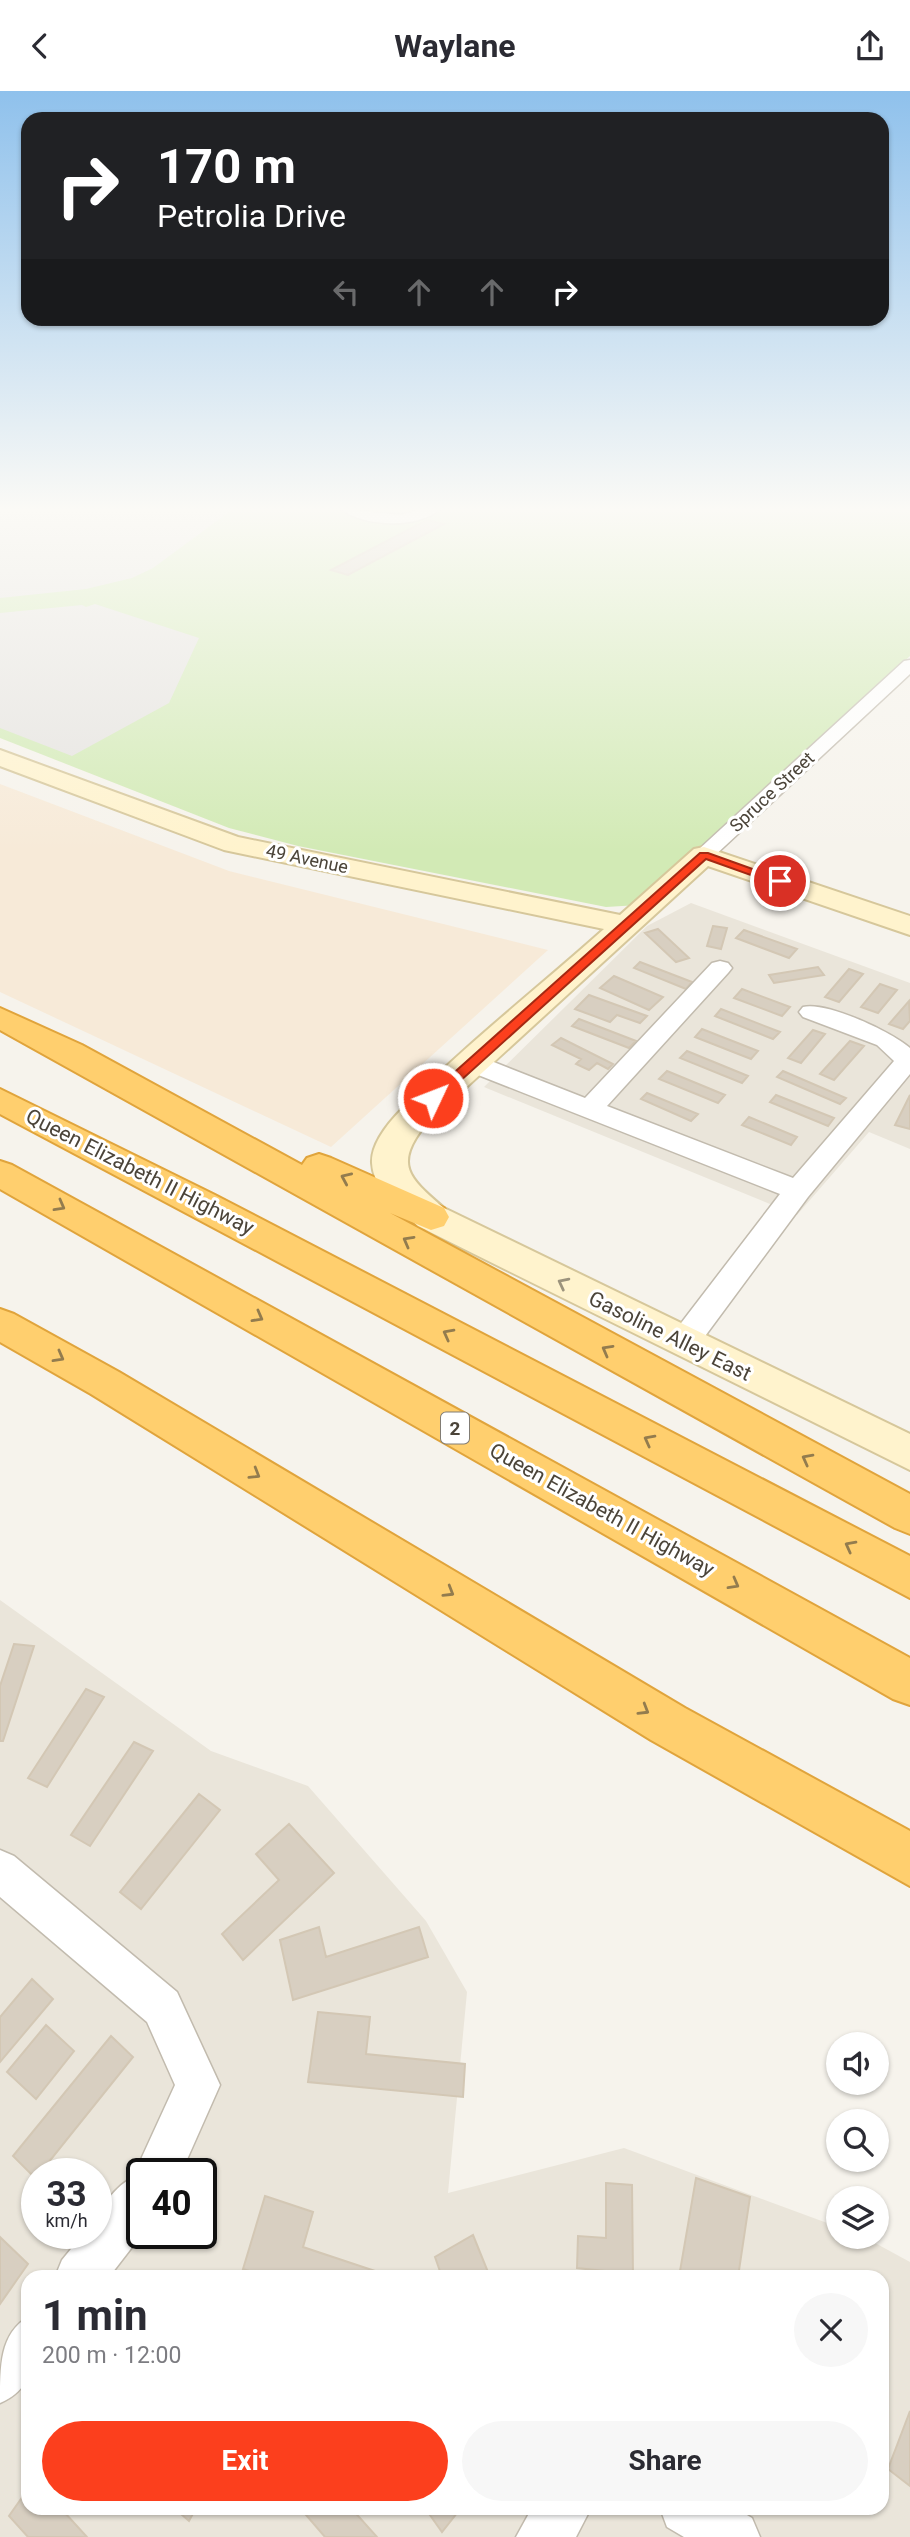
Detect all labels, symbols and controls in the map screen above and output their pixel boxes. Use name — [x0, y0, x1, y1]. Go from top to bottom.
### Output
icon: back — [21, 27, 59, 65]
text: Waylane — [394, 27, 516, 65]
icon: share — [851, 27, 889, 65]
text: 170 m — [157, 138, 296, 195]
icon: right — [42, 140, 133, 231]
text: Petrolia Drive — [157, 197, 346, 235]
icon: left — [327, 273, 365, 311]
icon: ahead — [400, 273, 438, 311]
icon: ahead — [473, 273, 511, 311]
icon: right — [546, 273, 584, 311]
street label: Spruce Street — [725, 747, 818, 836]
street label: 49 Avenue — [264, 840, 350, 877]
pin — [750, 851, 810, 911]
icon: arrive — [761, 862, 799, 900]
position arrow — [396, 1061, 470, 1135]
street label: Queen Elizabeth II Highway — [22, 1104, 258, 1240]
one-way arrow — [341, 1172, 353, 1186]
one-way arrow — [52, 1198, 65, 1211]
one-way arrow — [402, 1236, 415, 1249]
one-way arrow — [558, 1278, 570, 1292]
street label: Gasoline Alley East — [585, 1286, 755, 1386]
one-way arrow — [251, 1309, 264, 1322]
one-way arrow — [442, 1328, 455, 1342]
one-way arrow — [602, 1345, 614, 1358]
one-way arrow — [52, 1349, 65, 1362]
road number: 2 — [441, 1413, 469, 1443]
one-way arrow — [643, 1435, 656, 1448]
street label: Queen Elizabeth II Highway — [486, 1438, 718, 1582]
one-way arrow — [801, 1454, 814, 1468]
one-way arrow — [247, 1465, 260, 1478]
one-way arrow — [845, 1541, 857, 1555]
one-way arrow — [727, 1576, 740, 1589]
one-way arrow — [442, 1583, 455, 1596]
one-way arrow — [636, 1701, 649, 1714]
map controls — [826, 2032, 889, 2249]
button: sound — [826, 2032, 889, 2095]
button: search — [826, 2109, 889, 2172]
speed limit sign: 40 — [126, 2158, 217, 2249]
text: 33 — [46, 2174, 87, 2215]
button: layers — [826, 2186, 889, 2249]
text: km/h — [45, 2210, 88, 2231]
text: 1 min — [42, 2291, 148, 2340]
button: close — [794, 2293, 868, 2367]
text: 200 m · 12:00 — [42, 2342, 181, 2369]
button: Exit — [42, 2421, 448, 2501]
button: Share — [462, 2421, 868, 2501]

